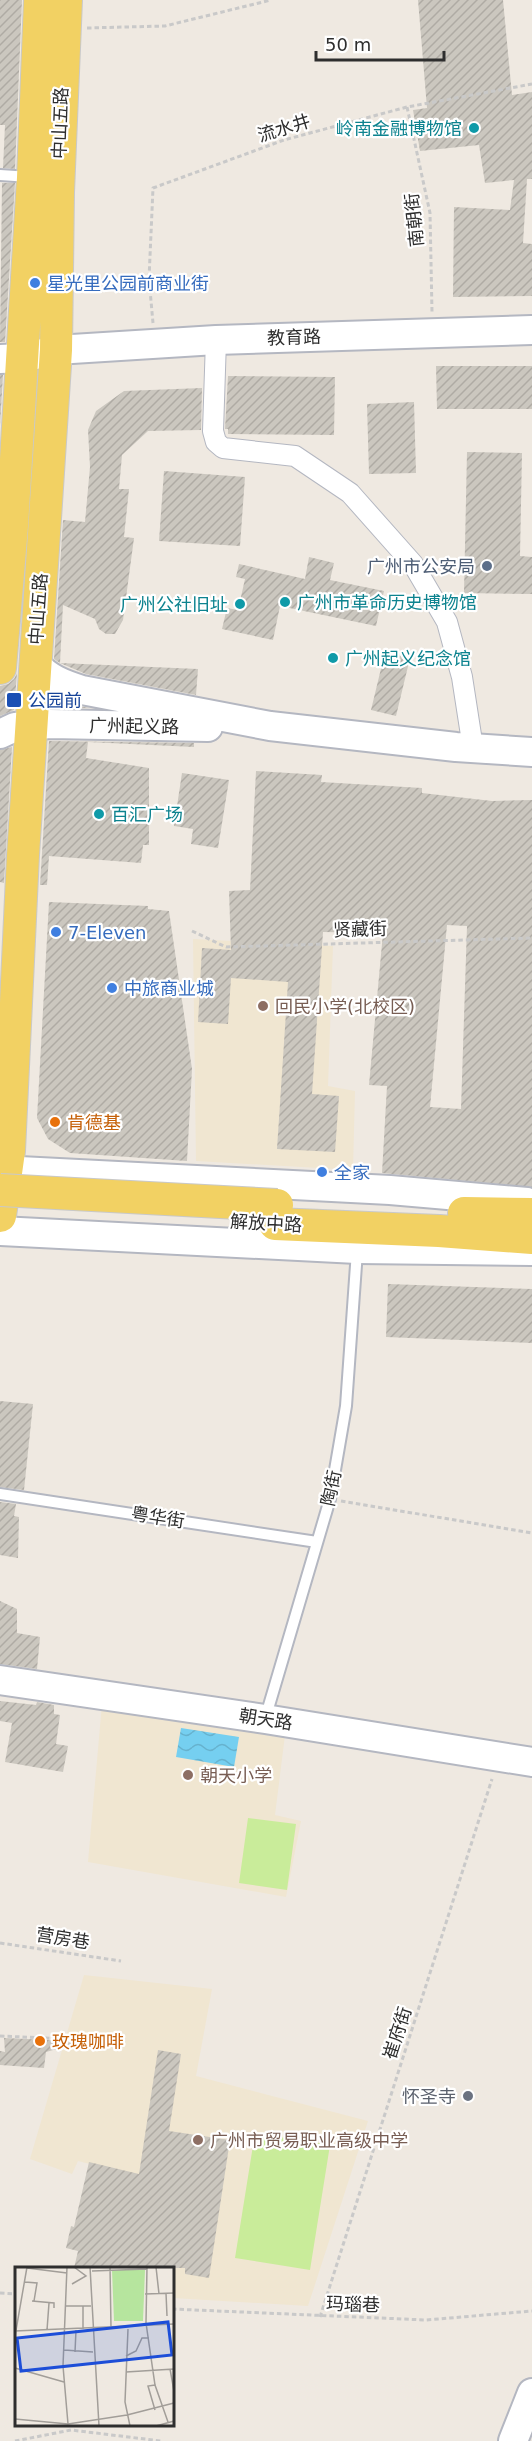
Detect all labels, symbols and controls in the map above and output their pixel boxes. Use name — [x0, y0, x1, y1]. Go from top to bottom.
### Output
scale bar — [316, 24, 444, 62]
text: 50 m — [325, 34, 371, 55]
street label: 中山五路 — [48, 87, 72, 159]
street label: 流水井 — [255, 110, 313, 146]
place label: 岭南金融博物馆 — [336, 118, 462, 139]
marker: 岭南金融博物馆 — [467, 121, 481, 135]
street label: 南朝街 — [401, 192, 427, 248]
place label: 星光里公园前商业街 — [47, 273, 209, 294]
marker: 星光里公园前商业街 — [28, 276, 42, 290]
street label: 教育路 — [267, 326, 321, 348]
place label: 广州市公安局 — [367, 556, 475, 577]
marker: 广州市公安局 — [480, 559, 494, 573]
street label: 中山五路 — [25, 572, 51, 646]
place label: 广州市革命历史博物馆 — [297, 592, 477, 613]
place label: 广州公社旧址 — [120, 594, 228, 615]
marker: 广州市革命历史博物馆 — [278, 595, 292, 609]
marker: 广州公社旧址 — [233, 597, 247, 611]
place label: 广州起义纪念馆 — [345, 648, 471, 669]
marker: 广州起义纪念馆 — [326, 651, 340, 665]
place label: 公园前 — [28, 690, 82, 711]
marker: 公园前 — [5, 691, 23, 709]
street label: 广州起义路 — [89, 715, 179, 737]
place label: 百汇广场 — [111, 804, 183, 825]
marker: 百汇广场 — [92, 807, 106, 821]
street label: 贤藏街 — [333, 918, 387, 940]
place label: 7-Eleven — [68, 922, 147, 943]
marker: 7-Eleven — [49, 925, 63, 939]
place label: 中旅商业城 — [124, 978, 214, 999]
marker: 中旅商业城 — [105, 981, 119, 995]
place label: 回民小学(北校区) — [275, 996, 415, 1017]
marker: 回民小学(北校区) — [256, 999, 270, 1013]
place label: 肯德基 — [67, 1112, 121, 1133]
marker: 肯德基 — [48, 1115, 62, 1129]
place label: 全家 — [334, 1162, 370, 1183]
marker: 全家 — [315, 1165, 329, 1179]
street label: 解放中路 — [229, 1211, 303, 1235]
street label: 陶街 — [317, 1468, 345, 1508]
street label: 粤华街 — [130, 1502, 186, 1532]
street label: 朝天路 — [238, 1704, 294, 1734]
place label: 朝天小学 — [200, 1765, 272, 1786]
marker: 朝天小学 — [181, 1768, 195, 1782]
street label: 营房巷 — [35, 1923, 91, 1953]
street label: 崔府街 — [379, 2004, 415, 2062]
place label: 玫瑰咖啡 — [52, 2031, 124, 2052]
marker: 玫瑰咖啡 — [33, 2034, 47, 2048]
place label: 怀圣寺 — [402, 2086, 456, 2107]
marker: 怀圣寺 — [461, 2089, 475, 2103]
place label: 广州市贸易职业高级中学 — [210, 2130, 408, 2151]
marker: 广州市贸易职业高级中学 — [191, 2133, 205, 2147]
inset map — [15, 2267, 174, 2426]
street label: 玛瑙巷 — [326, 2293, 380, 2315]

